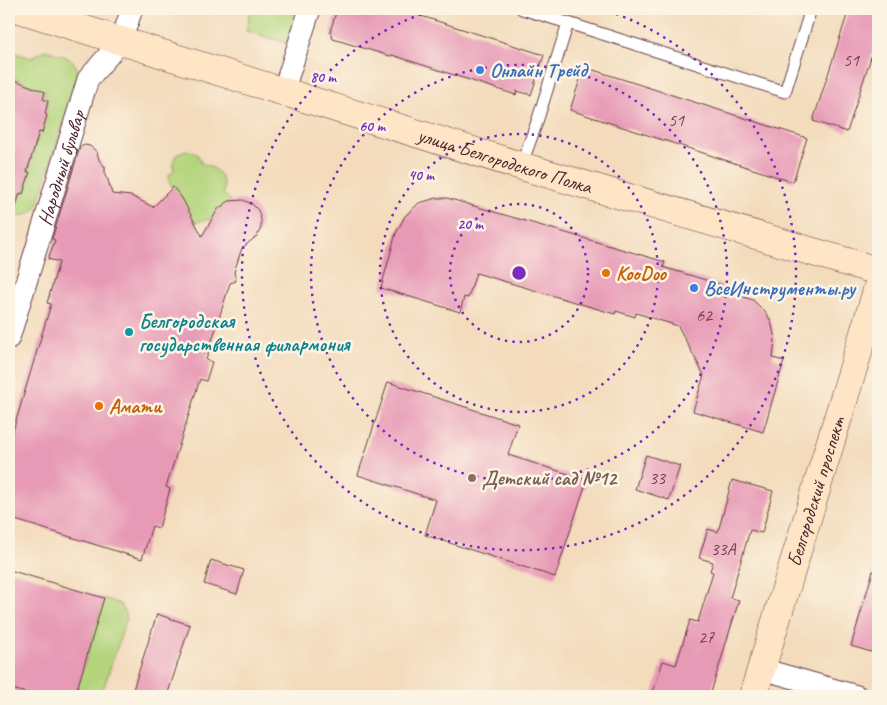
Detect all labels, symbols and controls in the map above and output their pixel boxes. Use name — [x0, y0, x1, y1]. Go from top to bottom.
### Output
house number: 51 — [843, 49, 860, 71]
place label: Онлайн Трейд — [490, 58, 589, 83]
marker: Онлайн Трейд — [474, 64, 486, 76]
text: 80 m — [310, 68, 337, 87]
street label: Народный бульвар — [32, 106, 91, 229]
house number: 51 — [668, 109, 685, 131]
text: 60 m — [359, 117, 386, 136]
street label: улица Белгородского Полка — [414, 122, 596, 200]
text: 40 m — [408, 166, 435, 185]
text: 20 m — [457, 215, 484, 234]
place label: KooDoo — [616, 261, 668, 286]
centre of rings — [510, 264, 528, 282]
marker: KooDoo — [600, 267, 612, 279]
place label: ВсеИнструменты.ру — [704, 276, 857, 302]
marker: ВсеИнструменты.ру — [688, 282, 700, 294]
house number: 62 — [696, 304, 714, 326]
place label: Белгородская государственная филармония — [139, 309, 352, 358]
marker: Белгородская государственная филармония — [123, 326, 135, 338]
place label: Амати — [109, 394, 163, 419]
marker: Амати — [93, 400, 105, 412]
street label: Белгородский проспект — [781, 413, 851, 570]
place label: Детский сад №12 — [482, 466, 618, 491]
house number: 33 — [649, 467, 667, 489]
marker: Детский сад №12 — [466, 472, 478, 484]
house number: 33А — [710, 538, 737, 560]
house number: 27 — [698, 626, 715, 648]

